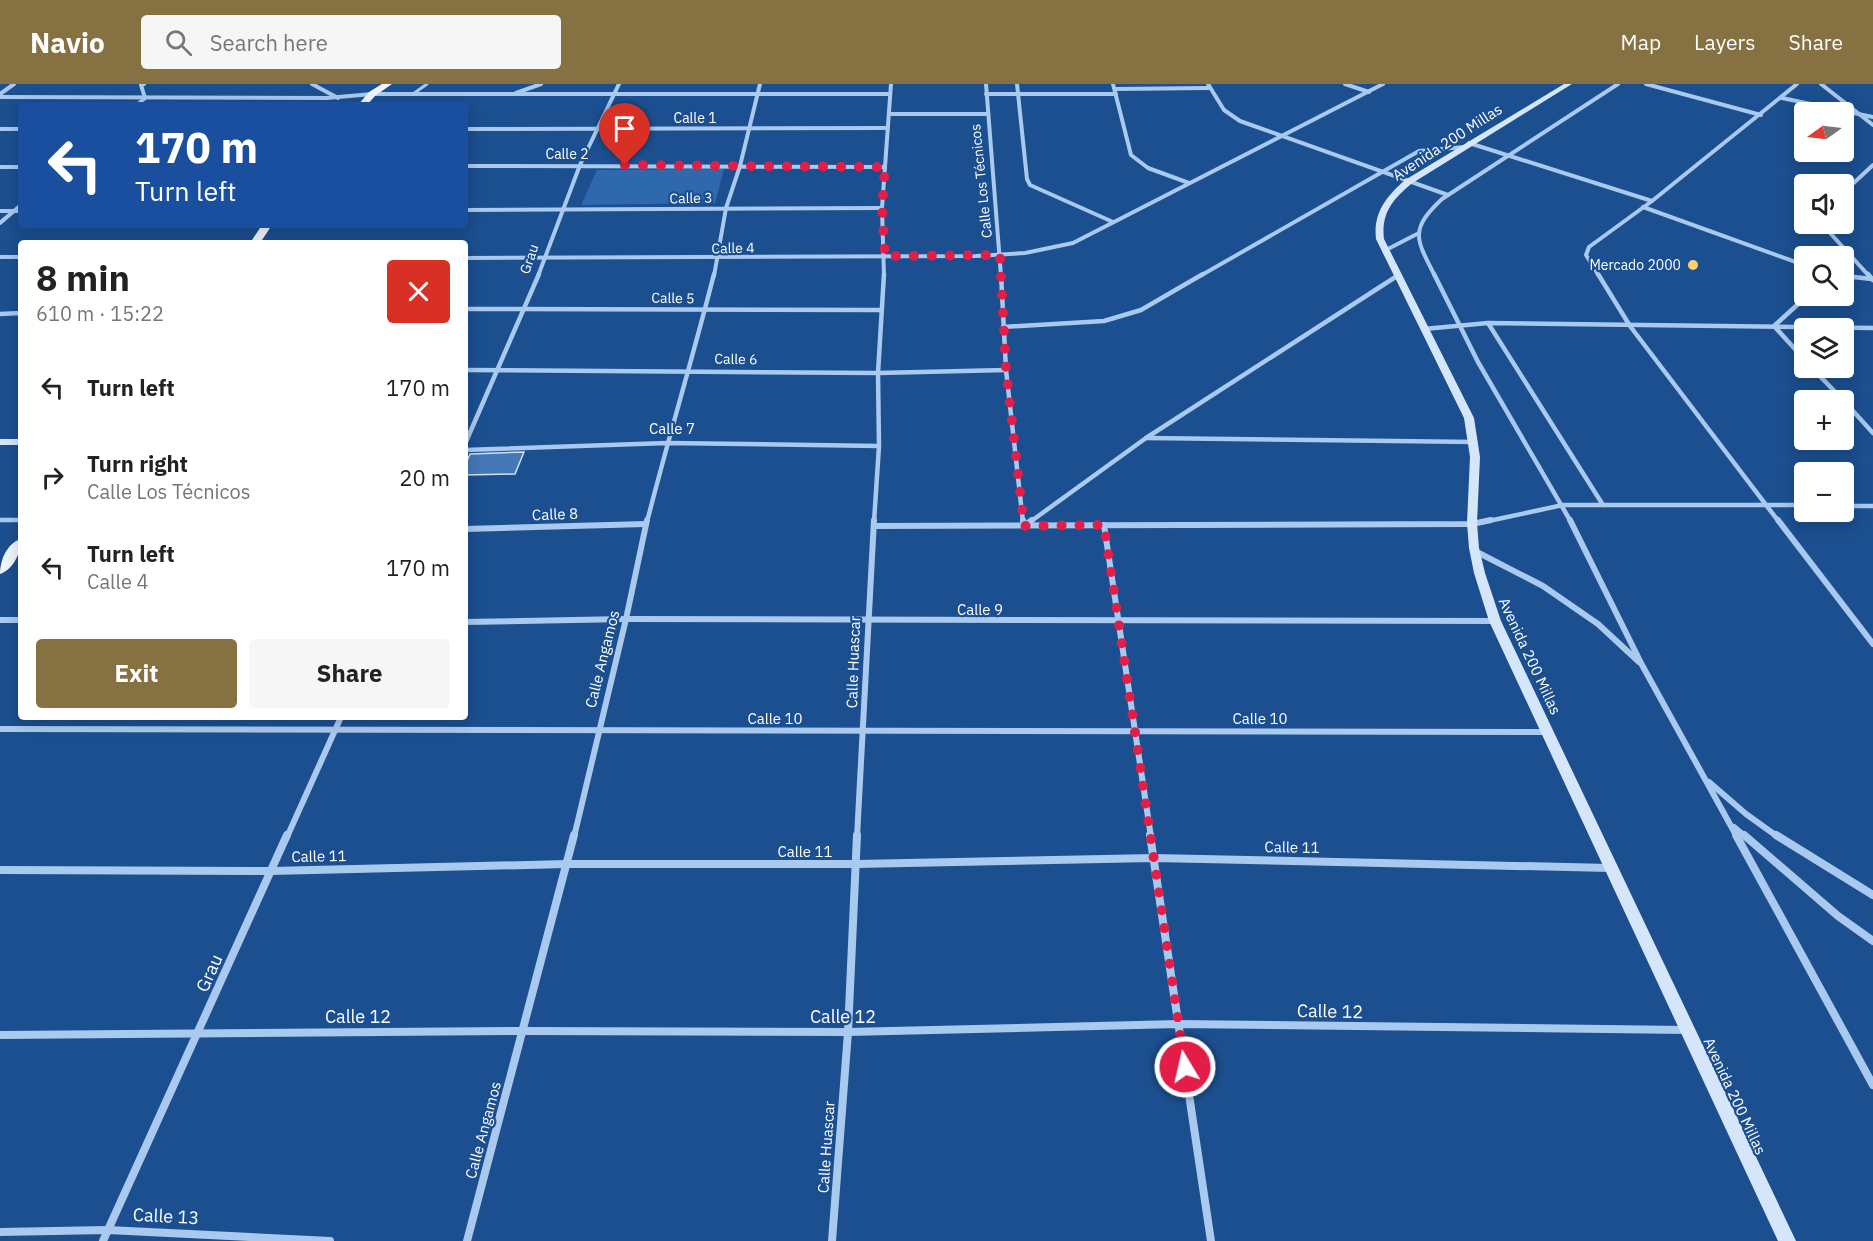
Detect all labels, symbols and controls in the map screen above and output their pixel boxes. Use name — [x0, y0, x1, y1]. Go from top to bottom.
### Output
search box — [141, 15, 561, 69]
text: Navio — [30, 24, 105, 61]
icon: search — [162, 26, 195, 59]
text: Search here — [210, 28, 328, 57]
text: Map — [1621, 28, 1661, 56]
text: Layers — [1694, 28, 1756, 56]
text: Share — [1789, 28, 1843, 56]
street label: Avenida 200 Millas — [1388, 99, 1506, 185]
north arrow — [1794, 102, 1854, 162]
map controls — [1794, 102, 1854, 522]
pin — [599, 103, 650, 165]
street label: Calle 1 — [673, 109, 717, 127]
icon: arrive — [608, 112, 641, 145]
text: 170 m — [135, 120, 258, 175]
street label: Calle Los Técnicos — [966, 123, 996, 239]
icon: left — [36, 126, 114, 204]
street label: Calle 2 — [545, 145, 589, 163]
text: Turn left — [135, 173, 236, 208]
button: sound — [1794, 174, 1854, 234]
street label: Calle 3 — [669, 189, 713, 207]
street label: Calle 4 — [711, 239, 755, 257]
street label: Grau — [516, 242, 542, 276]
button: search — [1794, 246, 1854, 306]
text: 8 min — [36, 254, 130, 301]
place label: Mercado 2000 — [1589, 256, 1681, 274]
marker: Mercado 2000 — [1686, 258, 1700, 272]
button: close — [387, 260, 450, 323]
street label: Calle 5 — [651, 289, 695, 307]
text: 610 m · 15:22 — [36, 300, 164, 327]
button: layers — [1794, 318, 1854, 378]
street label: Calle 6 — [714, 350, 758, 368]
icon: left — [36, 371, 69, 404]
text: Turn left — [87, 373, 175, 402]
text: 170 m — [386, 373, 450, 402]
button: + — [1794, 390, 1854, 450]
street label: Calle 7 — [649, 419, 695, 438]
text: Turn right — [87, 449, 188, 478]
icon: right — [36, 461, 69, 494]
button: − — [1794, 462, 1854, 522]
text: 20 m — [399, 463, 450, 492]
text: Calle Los Técnicos — [87, 478, 250, 505]
street label: Calle 8 — [532, 504, 578, 524]
text: Turn left — [87, 539, 175, 568]
icon: left — [36, 551, 69, 584]
text: 170 m — [386, 553, 450, 582]
text: Calle 4 — [87, 568, 149, 595]
street label: Avenida 200 Millas — [1495, 594, 1565, 718]
street label: Calle 9 — [957, 600, 1003, 619]
street label: Calle Angamos — [581, 608, 623, 710]
street label: Calle Huascar — [842, 615, 864, 709]
button: Exit — [36, 639, 237, 708]
button: Share — [249, 639, 450, 708]
street label: Calle 10 — [747, 709, 803, 728]
street label: Calle 10 — [1232, 709, 1288, 728]
street label: Calle 11 — [1264, 837, 1320, 857]
street label: Calle 11 — [777, 842, 833, 861]
street label: Calle 11 — [291, 846, 347, 866]
street label: Grau — [191, 951, 227, 995]
street label: Calle 12 — [1297, 999, 1363, 1023]
street label: Calle 12 — [325, 1005, 391, 1028]
street label: Calle 12 — [810, 1005, 876, 1028]
street label: Avenida 200 Millas — [1700, 1034, 1770, 1158]
position arrow — [1153, 1035, 1217, 1099]
street label: Calle Angamos — [461, 1079, 505, 1181]
street label: Calle Huascar — [813, 1100, 839, 1194]
street label: Calle 13 — [132, 1203, 200, 1229]

